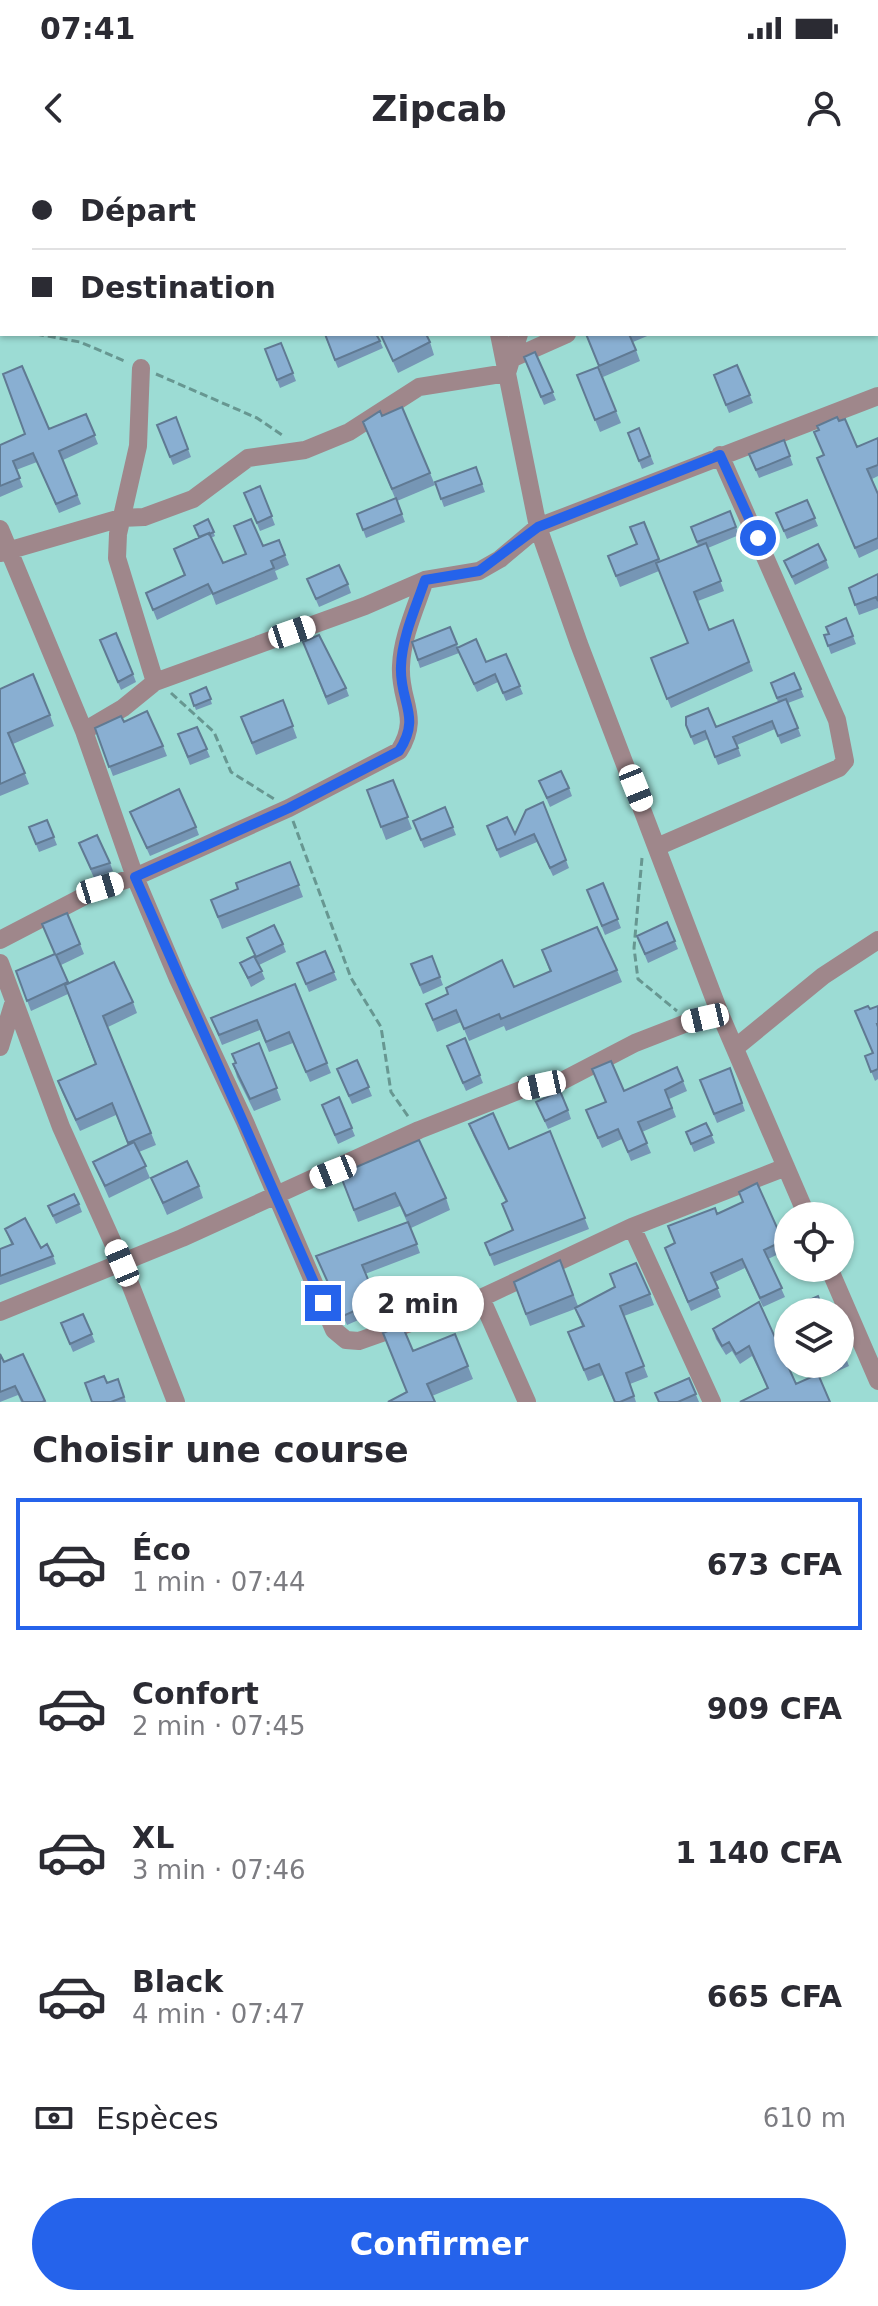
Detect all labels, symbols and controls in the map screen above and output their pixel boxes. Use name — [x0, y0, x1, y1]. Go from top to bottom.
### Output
text: 07:41 — [40, 11, 136, 46]
icon: back — [32, 86, 76, 130]
icon: person — [802, 86, 846, 130]
text: Zipcab — [371, 88, 507, 129]
text: Départ — [80, 193, 196, 228]
text: Destination — [80, 270, 276, 305]
route start — [740, 520, 776, 556]
car — [265, 613, 319, 651]
car — [616, 761, 656, 815]
car — [74, 870, 126, 906]
car — [679, 1001, 731, 1035]
car — [516, 1068, 568, 1102]
car — [306, 1152, 360, 1192]
map controls — [774, 1202, 854, 1378]
button: locate — [774, 1202, 854, 1282]
car — [102, 1236, 142, 1290]
callout: 2 min — [351, 1275, 483, 1331]
route end — [305, 1285, 341, 1321]
text: 2 min — [377, 1289, 459, 1319]
button: layers — [774, 1298, 854, 1378]
text: Choisir une course — [32, 1429, 409, 1470]
icon: car — [36, 1528, 108, 1600]
text: Éco — [132, 1532, 191, 1567]
text: 673 CFA — [707, 1547, 842, 1582]
text: 1 min · 07:44 — [132, 1567, 306, 1597]
icon: car — [36, 1672, 108, 1744]
text: Confort — [132, 1676, 259, 1711]
text: 909 CFA — [707, 1691, 842, 1726]
text: 2 min · 07:45 — [132, 1711, 306, 1741]
icon: car — [36, 1816, 108, 1888]
text: XL — [132, 1820, 174, 1855]
text: 1 140 CFA — [675, 1835, 842, 1870]
text: 3 min · 07:46 — [132, 1855, 306, 1885]
icon: car — [36, 1960, 108, 2032]
text: Black — [132, 1964, 223, 1999]
text: 665 CFA — [707, 1979, 842, 2014]
text: 4 min · 07:47 — [132, 1999, 306, 2029]
icon: cash — [32, 2096, 76, 2140]
text: Espèces — [96, 2101, 219, 2136]
text: 610 m — [763, 2103, 846, 2133]
button: Confirmer — [32, 2198, 846, 2290]

